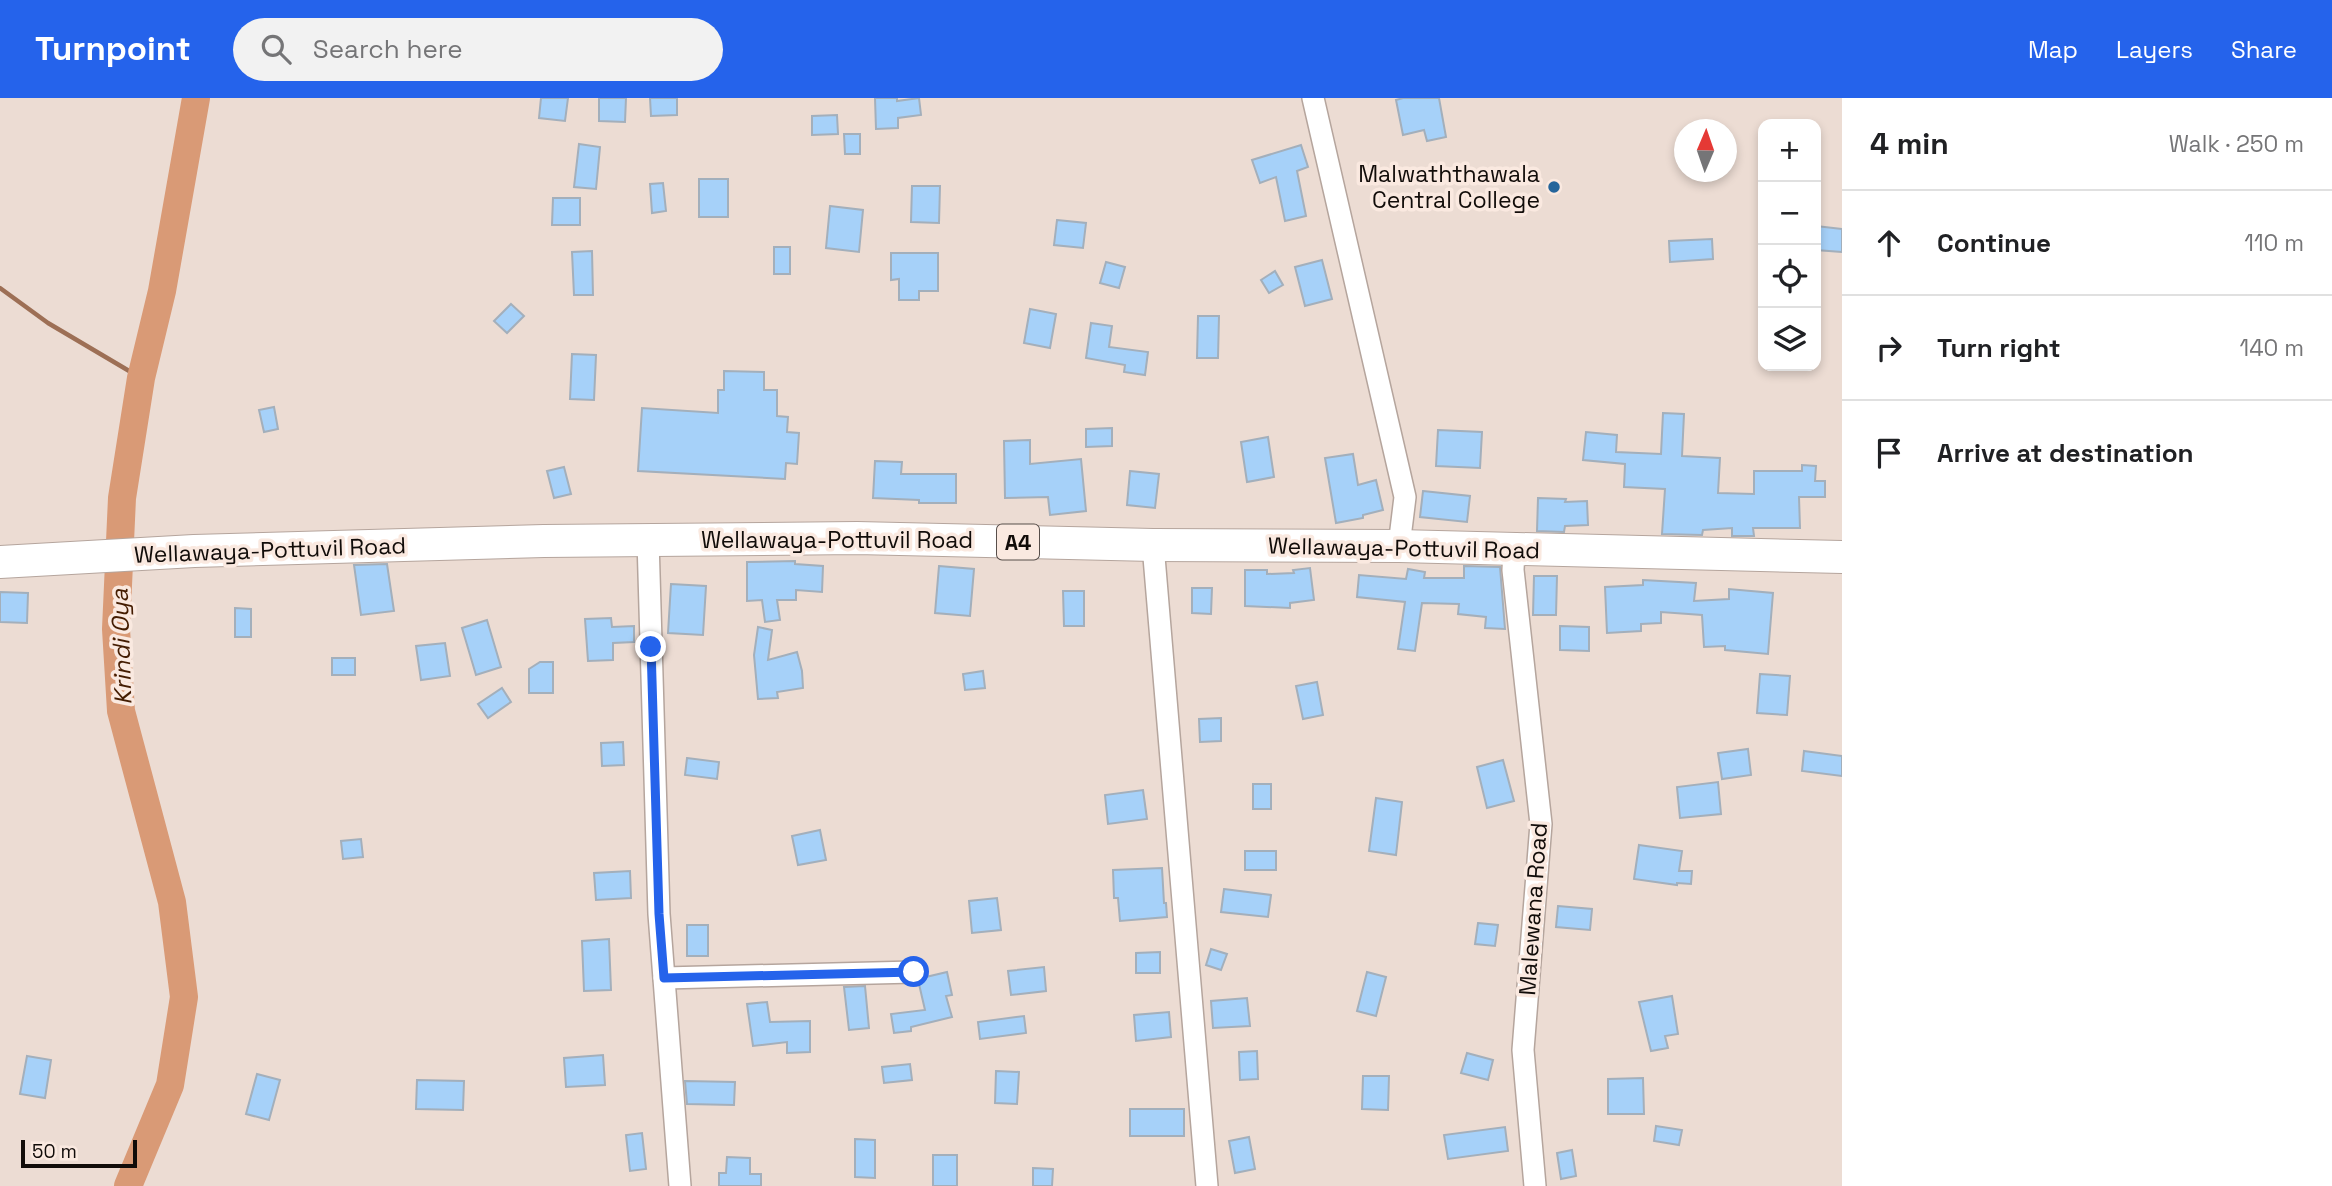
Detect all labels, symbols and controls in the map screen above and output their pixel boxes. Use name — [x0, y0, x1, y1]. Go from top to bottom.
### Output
search box — [233, 18, 723, 81]
text: Turnpoint — [35, 28, 191, 70]
icon: search — [257, 30, 295, 68]
text: Search here — [313, 32, 463, 66]
text: Map — [2028, 34, 2078, 65]
text: Layers — [2116, 34, 2193, 65]
text: Share — [2231, 34, 2297, 65]
north arrow — [1674, 119, 1737, 182]
map controls — [1758, 119, 1821, 371]
button: + — [1758, 119, 1821, 182]
text: 4 min — [1870, 124, 1949, 163]
text: Walk · 250 m — [2169, 129, 2304, 159]
place label: Malwaththawala Central College — [1358, 159, 1540, 215]
marker: Malwaththawala Central College — [1546, 179, 1562, 195]
button: − — [1758, 182, 1821, 245]
icon: ahead — [1870, 224, 1908, 262]
text: Continue — [1937, 226, 2051, 260]
text: 110 m — [2244, 228, 2304, 258]
button: locate — [1758, 245, 1821, 308]
button: layers — [1758, 308, 1821, 371]
icon: right — [1870, 329, 1908, 367]
text: Turn right — [1937, 331, 2061, 365]
text: 140 m — [2240, 333, 2304, 363]
icon: arrive — [1870, 434, 1908, 472]
text: Arrive at destination — [1937, 436, 2194, 470]
road number: A4 — [997, 524, 1039, 560]
street label: Wellawaya-Pottuvil Road — [701, 525, 973, 555]
street label: Wellawaya-Pottuvil Road — [133, 530, 407, 570]
street label: Wellawaya-Pottuvil Road — [1268, 531, 1540, 565]
water label: Krindi Oya — [103, 588, 139, 706]
route end — [635, 631, 666, 662]
street label: Malewana Road — [1512, 822, 1554, 996]
route start — [898, 956, 929, 987]
scale bar — [21, 1137, 136, 1169]
text: 50 m — [32, 1139, 77, 1164]

